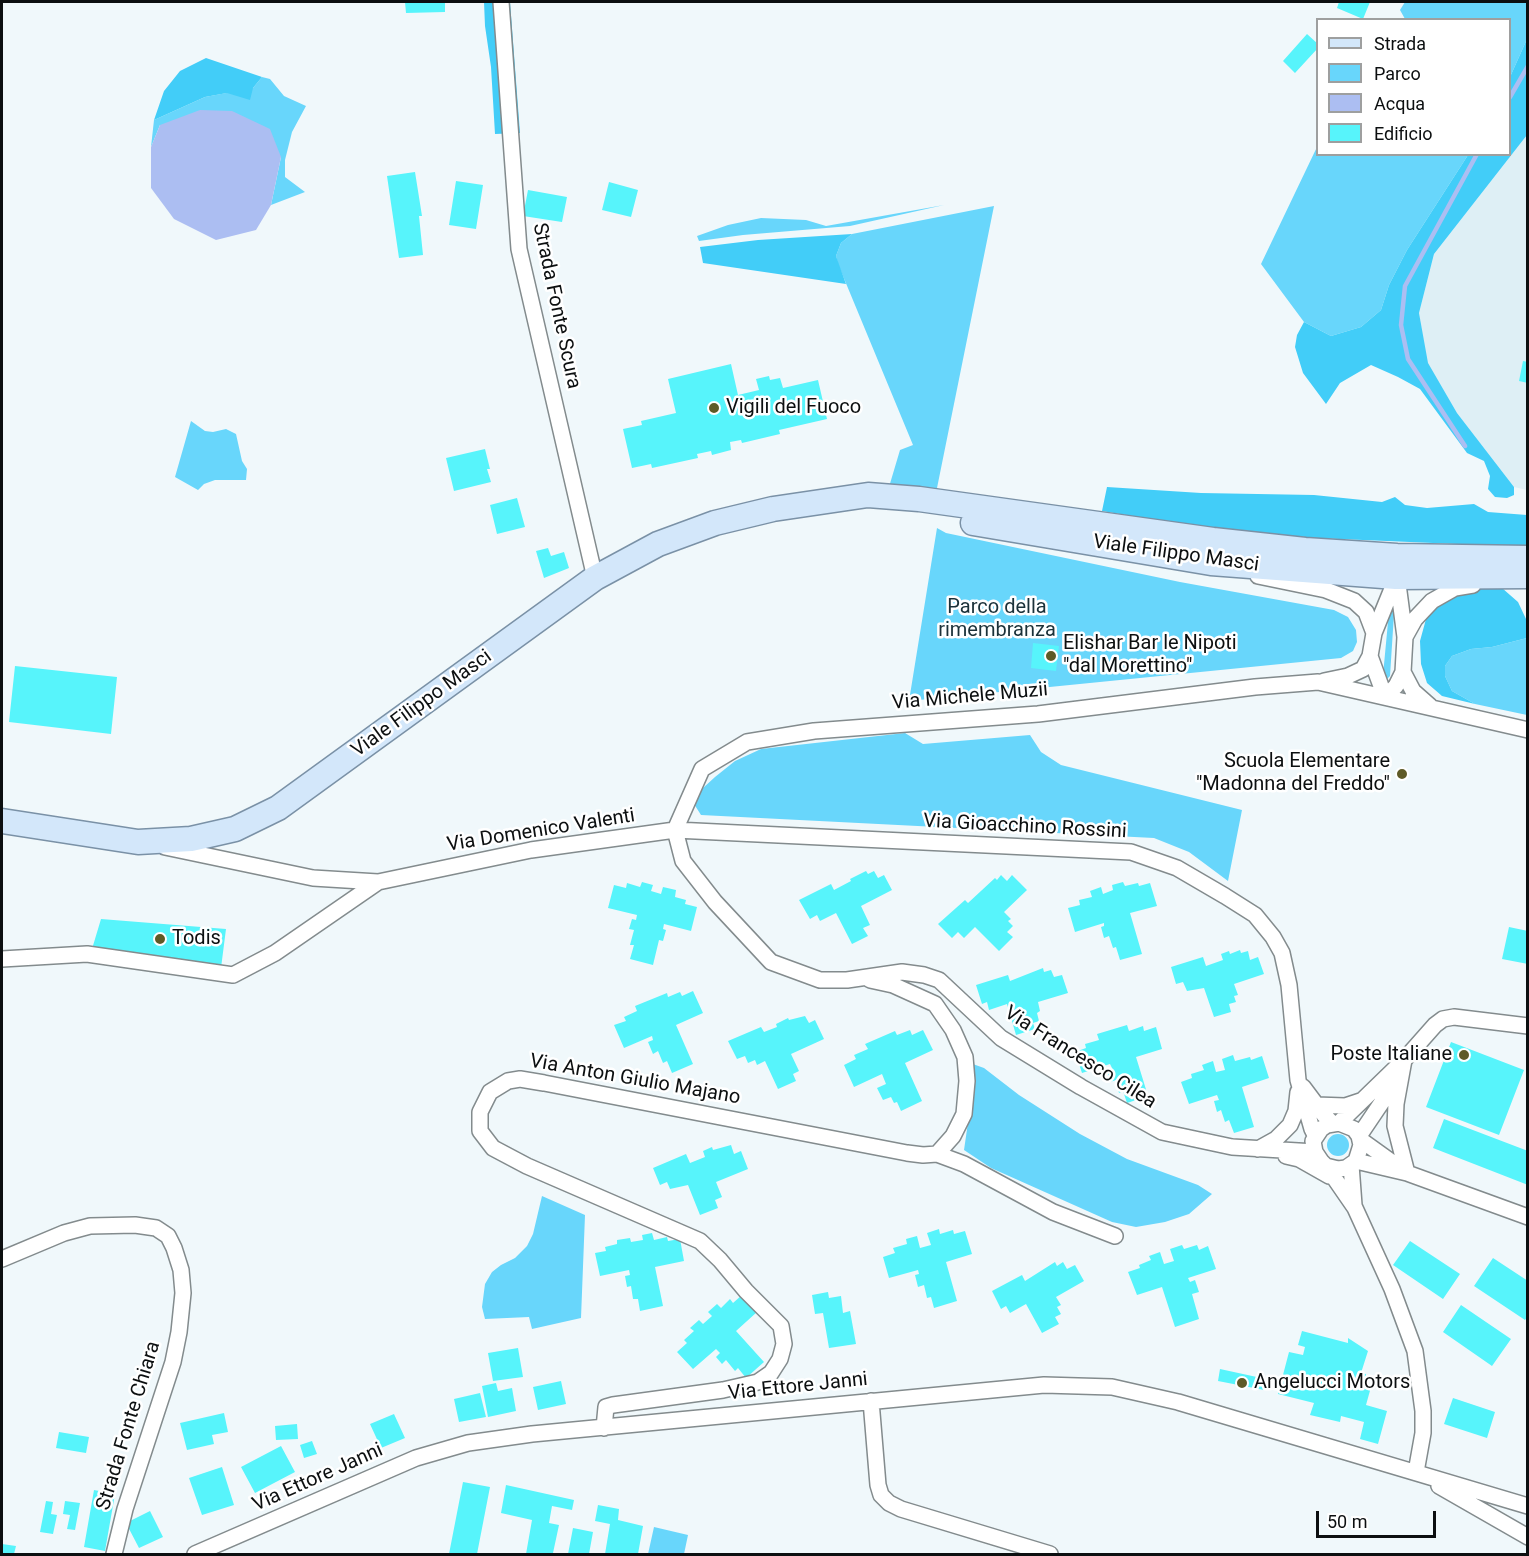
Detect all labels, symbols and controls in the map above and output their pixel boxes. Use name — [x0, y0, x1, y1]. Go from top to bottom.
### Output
legend — [1316, 18, 1511, 156]
text: Strada — [1374, 33, 1426, 54]
text: Parco — [1374, 63, 1421, 84]
text: Acqua — [1374, 93, 1425, 114]
text: Edificio — [1374, 123, 1433, 144]
street label: Strada Fonte Scura — [527, 221, 585, 391]
place label: Vigili del Fuoco — [726, 396, 861, 420]
marker: Vigili del Fuoco — [707, 401, 721, 415]
street label: Viale Filippo Masci — [1091, 530, 1261, 578]
park label: Parco della rimembranza — [938, 596, 1056, 643]
place label: Elishar Bar le Nipoti "dal Morettino" — [1063, 632, 1237, 679]
street label: Viale Filippo Masci — [347, 645, 497, 763]
marker: Elishar Bar le Nipoti "dal Morettino" — [1044, 649, 1058, 663]
street label: Via Michele Muzii — [891, 678, 1049, 716]
place label: Scuola Elementare "Madonna del Freddo" — [1196, 750, 1390, 797]
marker: Scuola Elementare "Madonna del Freddo" — [1395, 767, 1409, 781]
street label: Via Domenico Valenti — [445, 804, 637, 858]
street label: Via Gioacchino Rossini — [923, 810, 1127, 844]
place label: Todis — [172, 927, 221, 951]
marker: Todis — [153, 932, 167, 946]
street label: Via Francesco Cilea — [999, 1001, 1161, 1115]
place label: Poste Italiane — [1331, 1043, 1452, 1067]
marker: Poste Italiane — [1457, 1048, 1471, 1062]
street label: Via Anton Giulio Majano — [528, 1050, 742, 1110]
street label: Strada Fonte Chiara — [92, 1339, 166, 1513]
street label: Via Ettore Janni — [727, 1368, 869, 1406]
place label: Angelucci Motors — [1254, 1371, 1410, 1395]
marker: Angelucci Motors — [1235, 1376, 1249, 1390]
street label: Via Ettore Janni — [249, 1439, 387, 1517]
scale bar — [1319, 1499, 1439, 1537]
text: 50 m — [1327, 1511, 1367, 1532]

